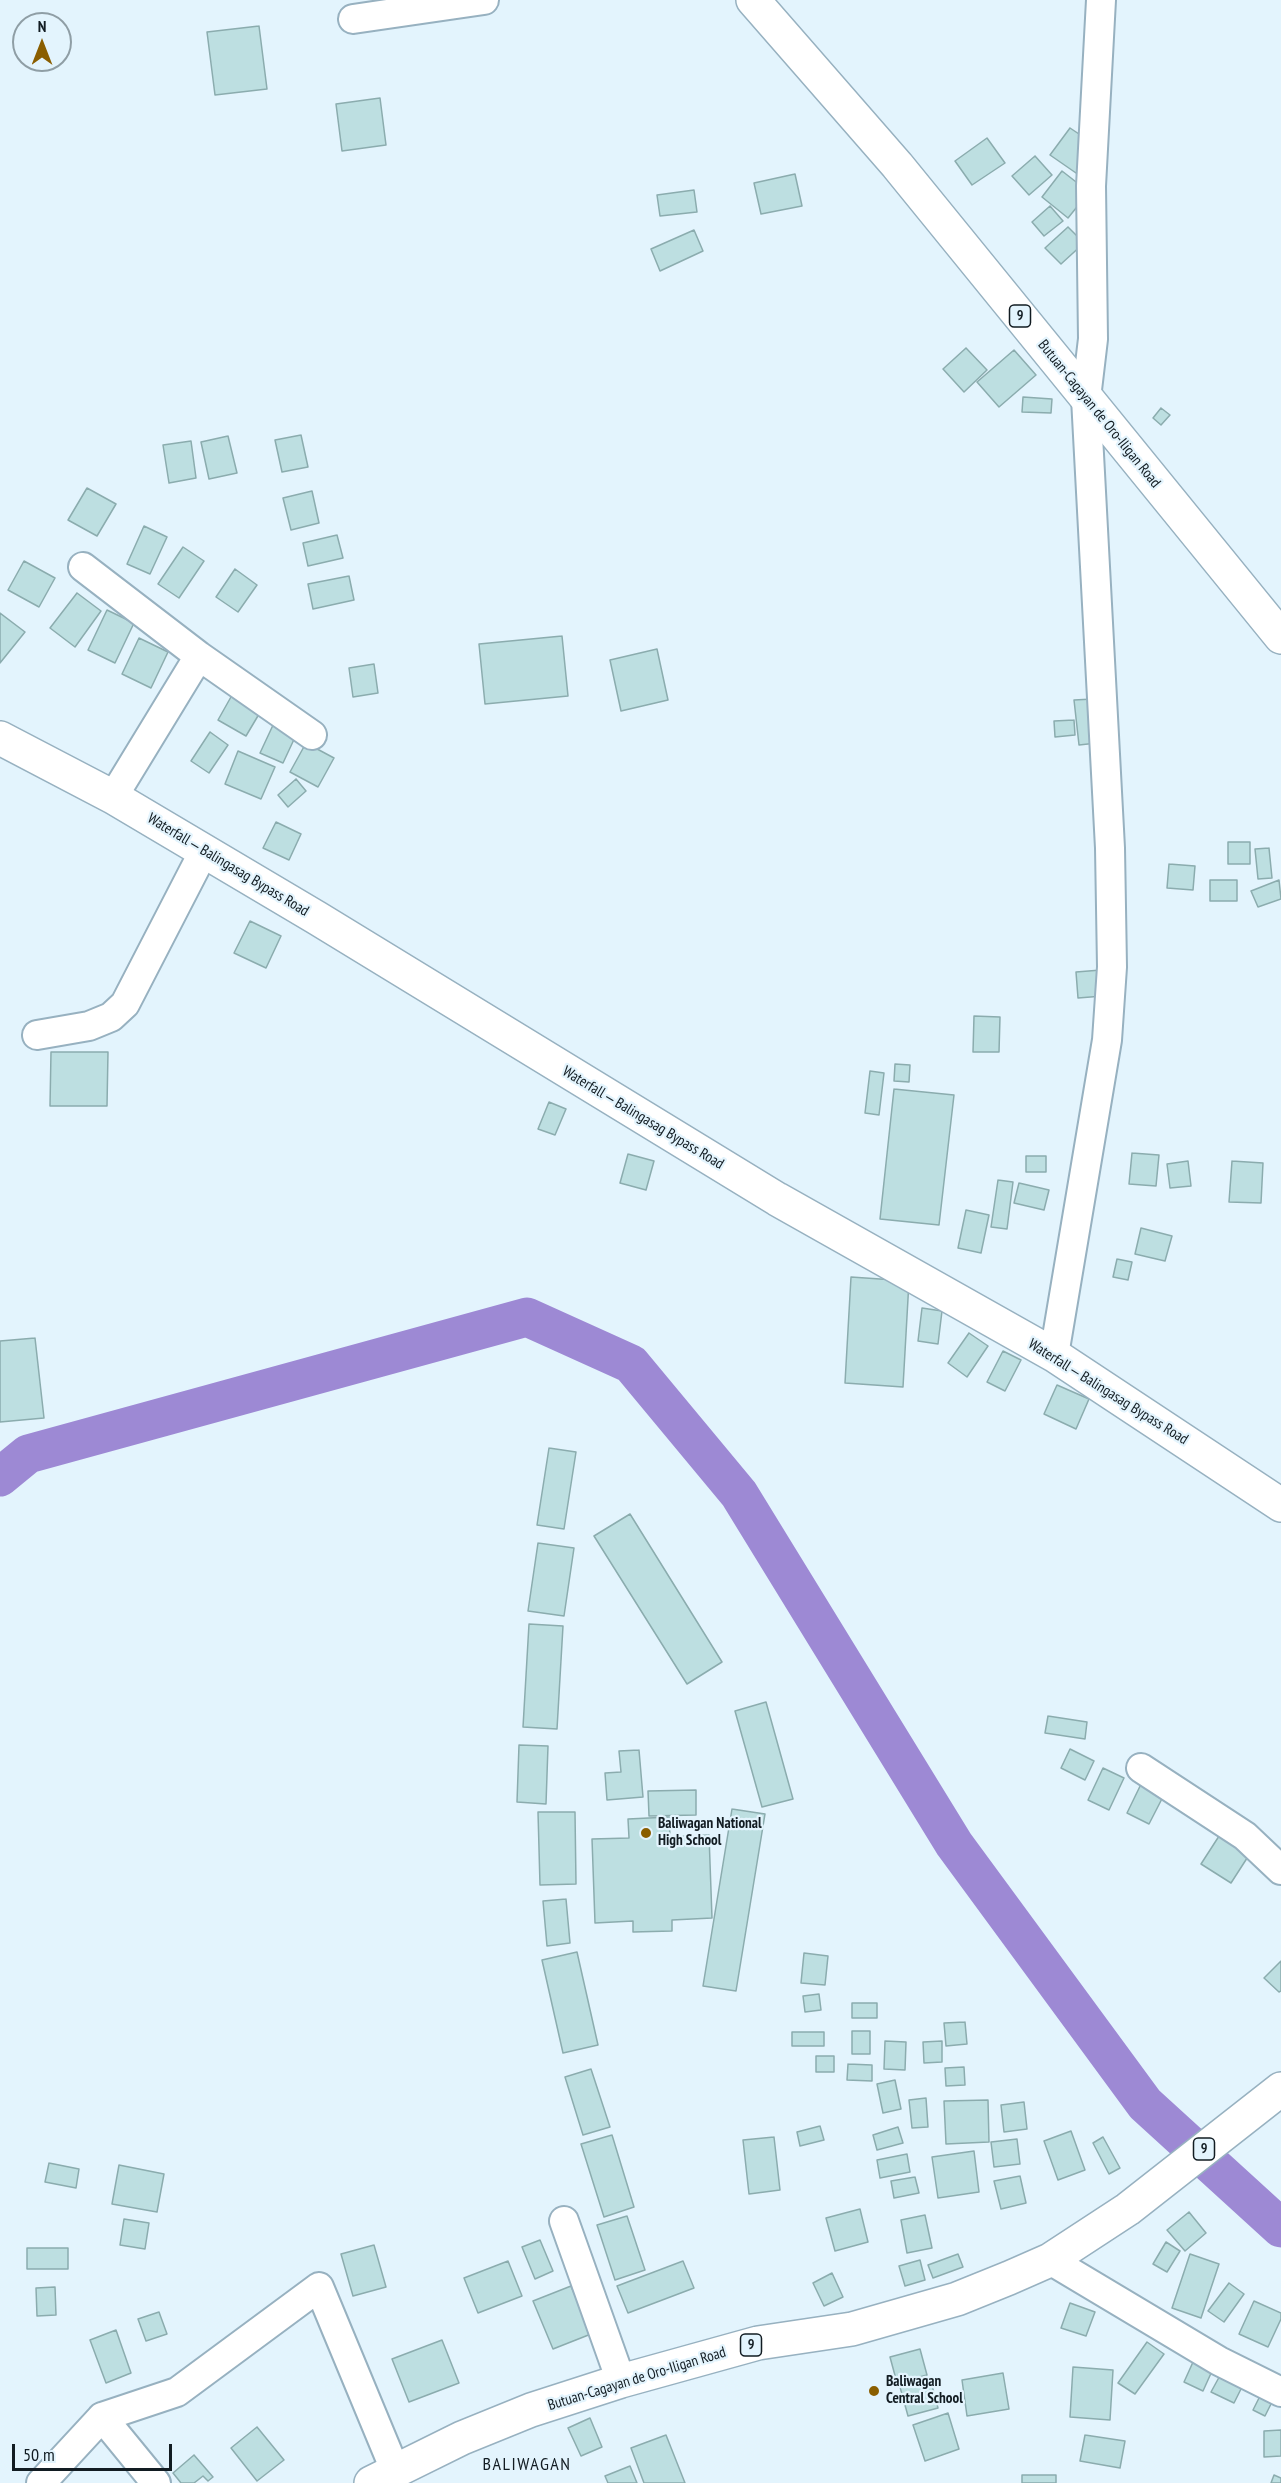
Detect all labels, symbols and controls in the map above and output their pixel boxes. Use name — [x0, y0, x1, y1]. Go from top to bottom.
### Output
north arrow — [12, 12, 72, 72]
text: N — [38, 16, 46, 36]
road number: 9 — [1010, 305, 1030, 327]
street label: Butuan-Cagayan de Oro-Iligan Road — [1034, 337, 1164, 491]
street label: Waterfall ‒ Balingasag Bypass Road — [144, 810, 312, 920]
street label: Waterfall ‒ Balingasag Bypass Road — [559, 1063, 727, 1173]
street label: Waterfall ‒ Balingasag Bypass Road — [1025, 1335, 1191, 1449]
place label: Baliwagan National High School — [658, 1815, 762, 1850]
marker: Baliwagan National High School — [639, 1826, 653, 1840]
road number: 9 — [1194, 2138, 1214, 2160]
road number: 9 — [740, 2334, 762, 2356]
street label: Butuan-Cagayan de Oro-Iligan Road — [546, 2343, 728, 2415]
place label: Baliwagan Central School — [886, 2373, 963, 2408]
marker: Baliwagan Central School — [867, 2384, 881, 2398]
scale bar — [15, 2432, 176, 2470]
text: 50 m — [23, 2443, 55, 2466]
district label: BALIWAGAN — [483, 2454, 571, 2476]

